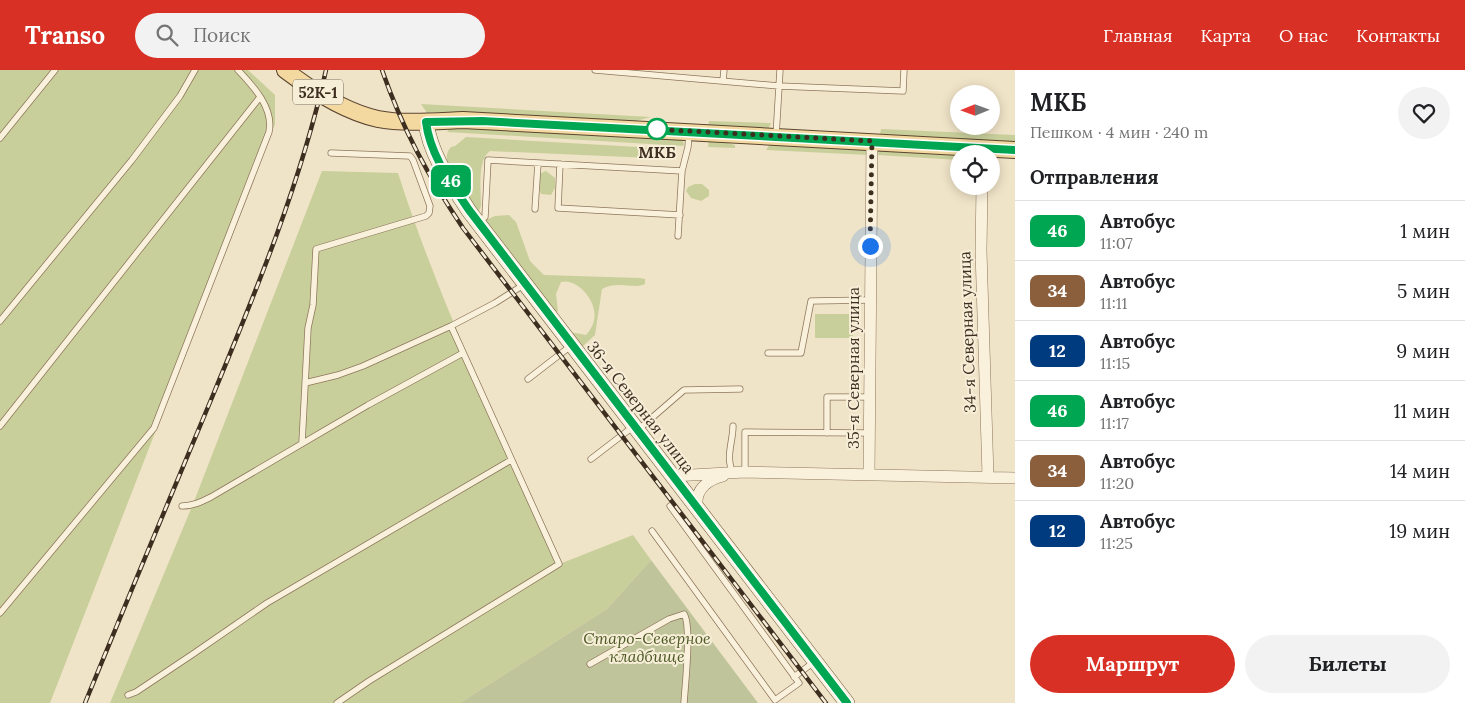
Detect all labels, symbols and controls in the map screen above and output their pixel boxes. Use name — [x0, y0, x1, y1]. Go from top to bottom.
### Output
search box — [135, 13, 485, 58]
text: Transo — [25, 20, 105, 51]
icon: search — [153, 21, 181, 49]
text: Поиск — [193, 23, 250, 47]
text: Главная — [1103, 24, 1172, 47]
text: Карта — [1200, 24, 1251, 47]
text: О нас — [1279, 24, 1328, 47]
text: Контакты — [1356, 24, 1440, 47]
road number: 52К-1 — [293, 80, 343, 104]
north arrow — [950, 85, 1000, 135]
map controls — [950, 85, 1000, 195]
text: МКБ — [1030, 87, 1086, 118]
button: heart — [1398, 87, 1450, 139]
marker: МКБ — [646, 118, 668, 140]
text: Пешком · 4 мин · 240 m — [1030, 122, 1208, 142]
place label: МКБ — [638, 142, 676, 162]
button: locate — [950, 145, 1000, 195]
line badge: 46 — [428, 165, 474, 197]
text: Отправления — [1030, 165, 1159, 189]
text: 46 — [441, 169, 461, 192]
text: Автобус — [1100, 209, 1175, 233]
text: 46 — [1047, 219, 1068, 242]
text: 1 мин — [1400, 219, 1450, 243]
text: 11:07 — [1100, 233, 1133, 253]
your location — [858, 234, 883, 259]
street label: 34-я Северная улица — [954, 251, 980, 413]
text: Автобус — [1100, 269, 1175, 293]
text: 34 — [1048, 279, 1067, 302]
text: 5 мин — [1397, 279, 1450, 303]
street label: 35-я Северная улица — [843, 287, 863, 449]
text: 11:11 — [1100, 293, 1127, 313]
text: Автобус — [1100, 329, 1175, 353]
street label: 36-я Северная улица — [583, 337, 699, 477]
text: 12 — [1049, 339, 1066, 362]
text: 9 мин — [1396, 339, 1450, 363]
text: 11:15 — [1100, 353, 1130, 373]
text: Автобус — [1100, 389, 1175, 413]
text: 46 — [1047, 399, 1068, 422]
text: 11 мин — [1393, 399, 1450, 423]
text: 11:17 — [1100, 413, 1129, 433]
text: Автобус — [1100, 449, 1175, 473]
text: 34 — [1048, 459, 1067, 482]
text: 14 мин — [1390, 459, 1450, 483]
text: 11:20 — [1100, 473, 1134, 493]
text: Автобус — [1100, 509, 1175, 533]
text: 12 — [1049, 519, 1066, 542]
text: 19 мин — [1389, 519, 1450, 543]
text: 11:25 — [1100, 533, 1133, 553]
park label: Старо-Северное кладбище — [583, 628, 711, 666]
button: Маршрут — [1030, 635, 1235, 693]
button: Билеты — [1245, 635, 1450, 693]

